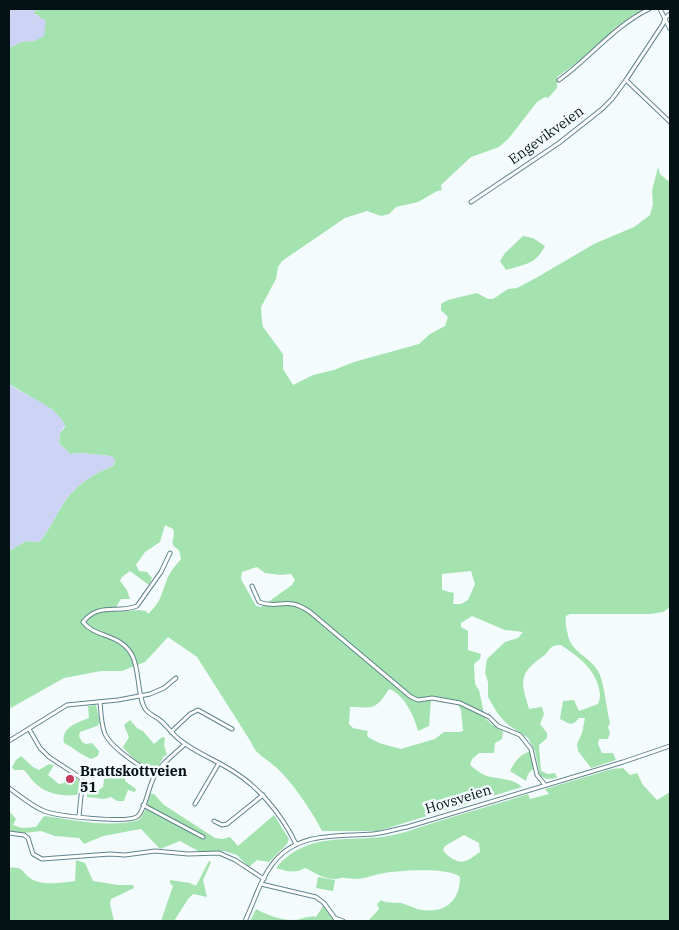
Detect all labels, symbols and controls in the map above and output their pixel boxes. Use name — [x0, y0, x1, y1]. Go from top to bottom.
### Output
street label: Engevikveien — [505, 102, 587, 168]
place label: Brattskottveien 51 — [80, 762, 187, 796]
marker: Brattskottveien 51 — [64, 773, 76, 785]
street label: Hovsveien — [423, 780, 494, 818]

